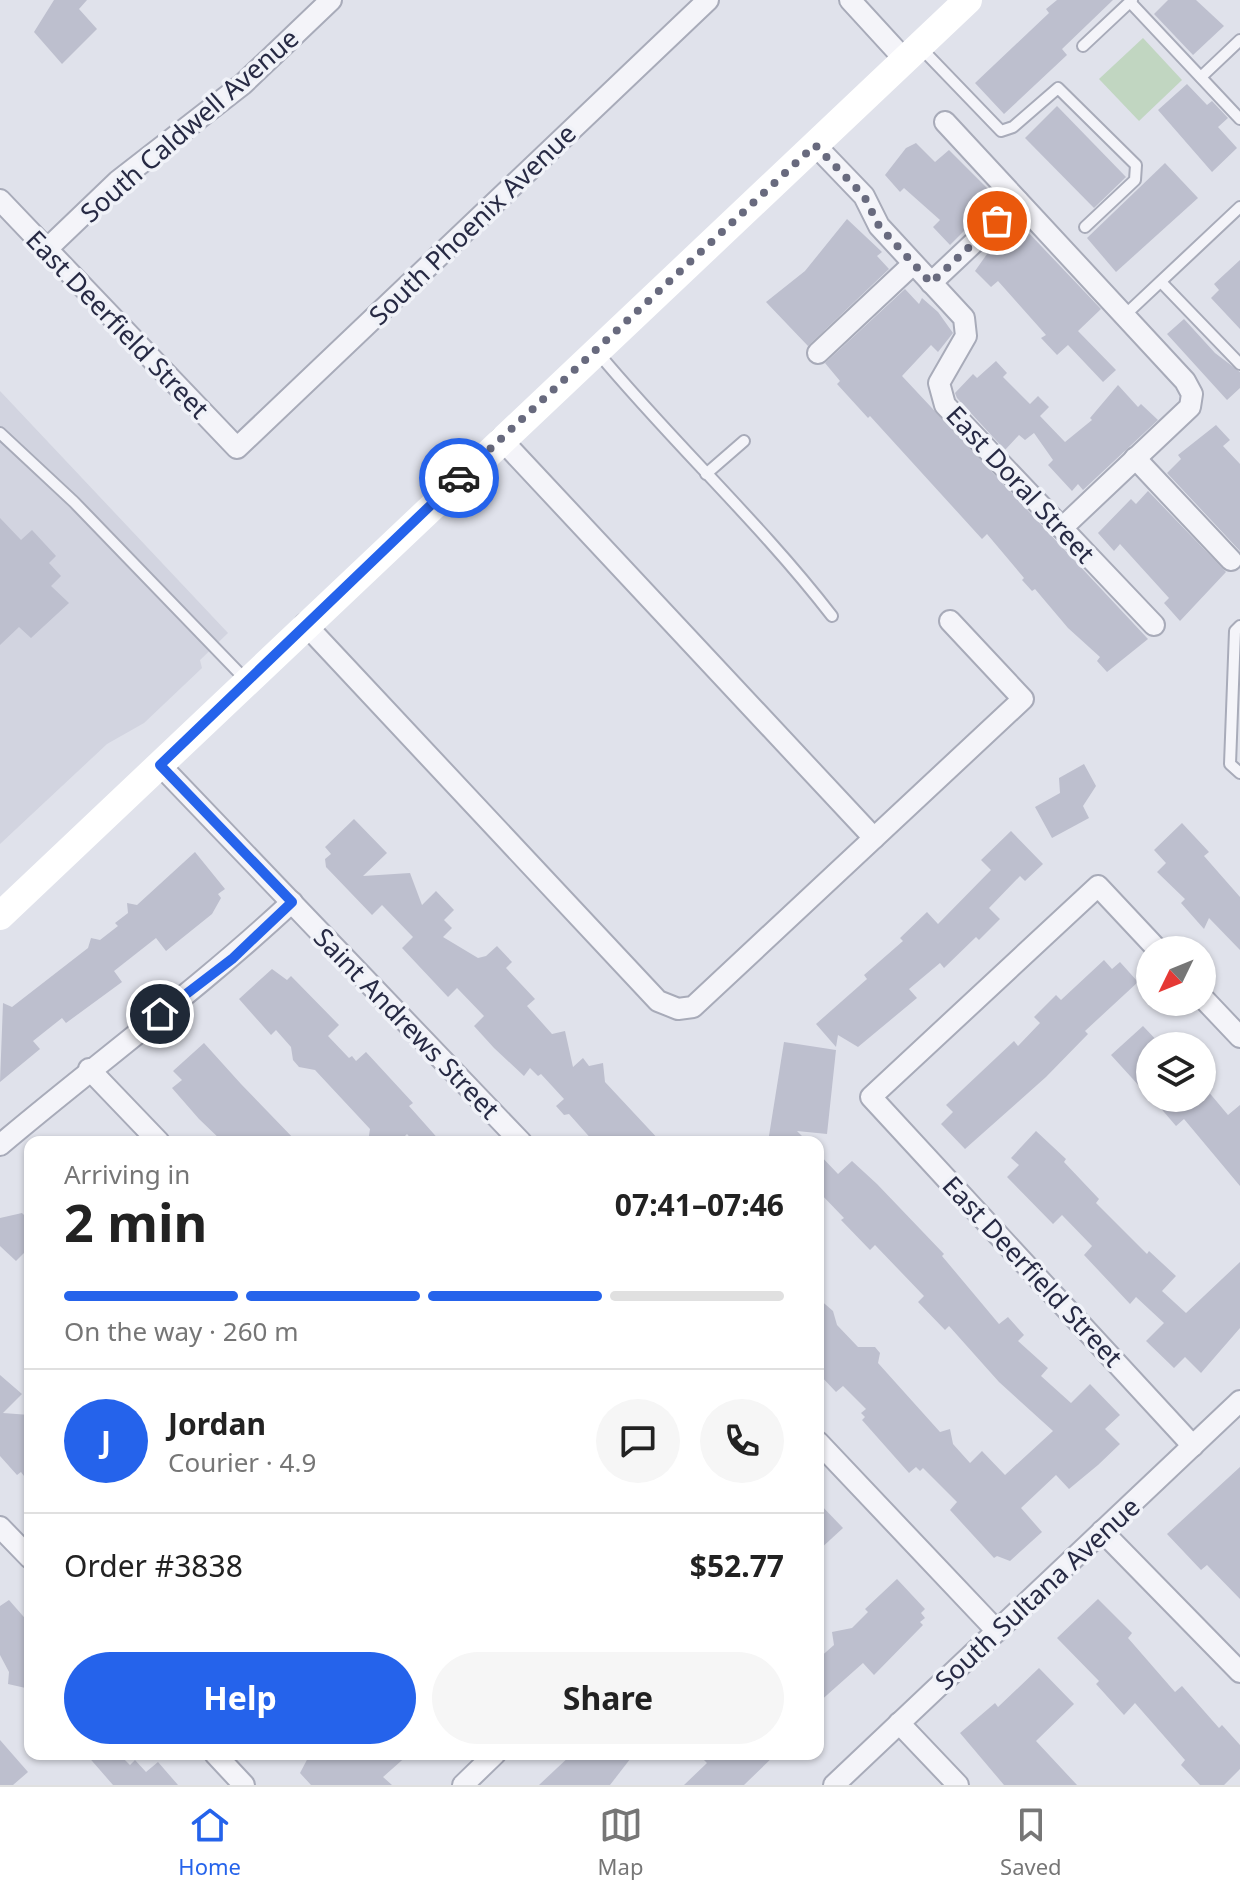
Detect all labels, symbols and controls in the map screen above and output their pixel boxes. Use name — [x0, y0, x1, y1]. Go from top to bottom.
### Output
street label: South Caldwell Avenue — [72, 20, 306, 230]
street label: South Phoenix Avenue — [361, 116, 583, 332]
pin — [963, 187, 1031, 255]
icon: bag — [975, 199, 1019, 243]
street label: East Deerfield Street — [19, 222, 217, 426]
street label: East Doral Street — [939, 397, 1103, 571]
courier — [419, 438, 499, 518]
icon: car — [437, 456, 481, 500]
street label: Saint Andrews Street — [306, 919, 508, 1127]
north arrow — [1136, 936, 1216, 1016]
map controls — [1136, 936, 1216, 1112]
pin — [126, 980, 194, 1048]
icon: home — [138, 992, 182, 1036]
button: layers — [1136, 1032, 1216, 1112]
text: Arriving in — [64, 1156, 190, 1192]
street label: East Deerfield Street — [935, 1168, 1131, 1374]
text: 07:41–07:46 — [615, 1184, 784, 1225]
text: 2 min — [64, 1186, 207, 1257]
text: On the way · 260 m — [64, 1313, 298, 1349]
button: chat — [596, 1399, 680, 1483]
button: phone — [700, 1399, 784, 1483]
text: Jordan — [168, 1403, 266, 1444]
text: J — [101, 1421, 111, 1462]
text: Courier · 4.9 — [168, 1444, 316, 1480]
street label: South Sultana Avenue — [927, 1488, 1147, 1698]
text: Order #3838 — [64, 1545, 243, 1586]
text: $52.77 — [690, 1545, 784, 1586]
button: Help — [64, 1652, 416, 1744]
button: Share — [432, 1652, 784, 1744]
tab: Home — [178, 1803, 241, 1881]
tab: Map — [598, 1803, 643, 1881]
tab: Saved — [1000, 1803, 1062, 1881]

